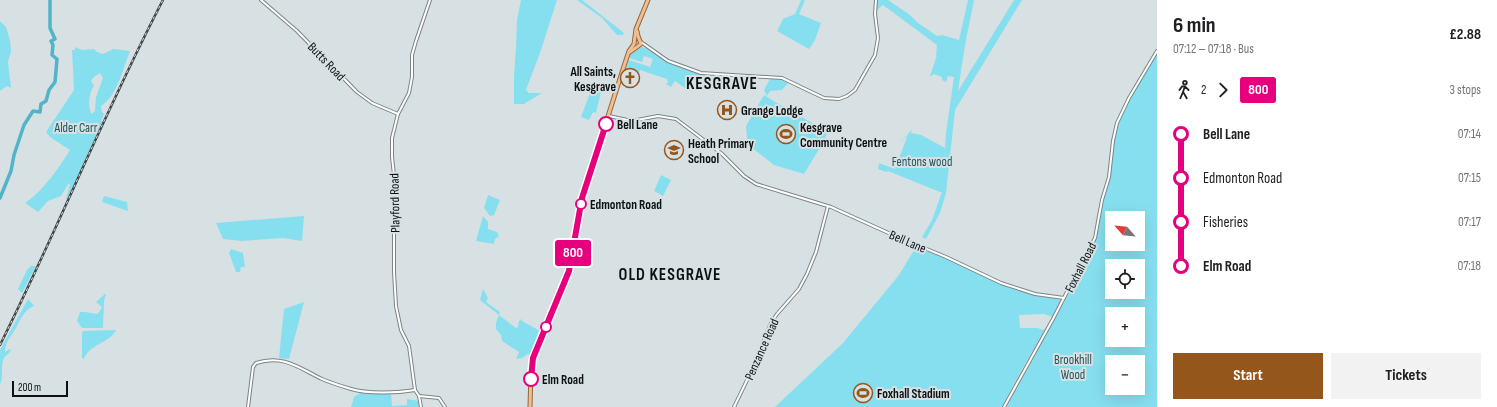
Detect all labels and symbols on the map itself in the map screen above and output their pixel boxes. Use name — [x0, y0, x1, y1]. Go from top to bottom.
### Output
street label: Butts Road — [304, 39, 349, 84]
place label: All Saints, Kesgrave — [569, 64, 616, 95]
church icon: All Saints, Kesgrave — [619, 67, 641, 89]
district label: KESGRAVE — [686, 74, 758, 94]
hospital icon: Grange Lodge — [716, 99, 738, 121]
place label: Grange Lodge — [741, 103, 804, 119]
marker: Bell Lane — [598, 116, 614, 132]
place label: Bell Lane — [617, 117, 658, 133]
park label: Alder Carr — [53, 120, 98, 136]
place label: Kesgrave Community Centre — [800, 120, 888, 151]
sports icon: Kesgrave Community Centre — [775, 123, 797, 145]
place label: Heath Primary School — [688, 136, 754, 167]
school or university icon: Heath Primary School — [663, 139, 685, 161]
park label: Fentons wood — [892, 154, 952, 170]
street label: Playford Road — [386, 173, 404, 233]
place label: Edmonton Road — [590, 197, 662, 213]
marker: Edmonton Road — [575, 198, 587, 210]
north arrow — [1105, 211, 1145, 251]
street label: Bell Lane — [887, 227, 928, 257]
line badge: 800 — [550, 240, 596, 266]
street label: Foxhall Road — [1061, 240, 1100, 295]
district label: OLD KESGRAVE — [619, 265, 721, 285]
street label: Penzance Road — [741, 316, 783, 383]
unlabelled marker — [540, 321, 552, 333]
park label: Brookhill Wood — [1054, 352, 1092, 383]
marker: Elm Road — [523, 371, 539, 387]
place label: Elm Road — [542, 372, 584, 388]
scale bar — [12, 379, 68, 398]
sports icon: Foxhall Stadium — [852, 382, 874, 404]
place label: Foxhall Stadium — [877, 386, 950, 402]

